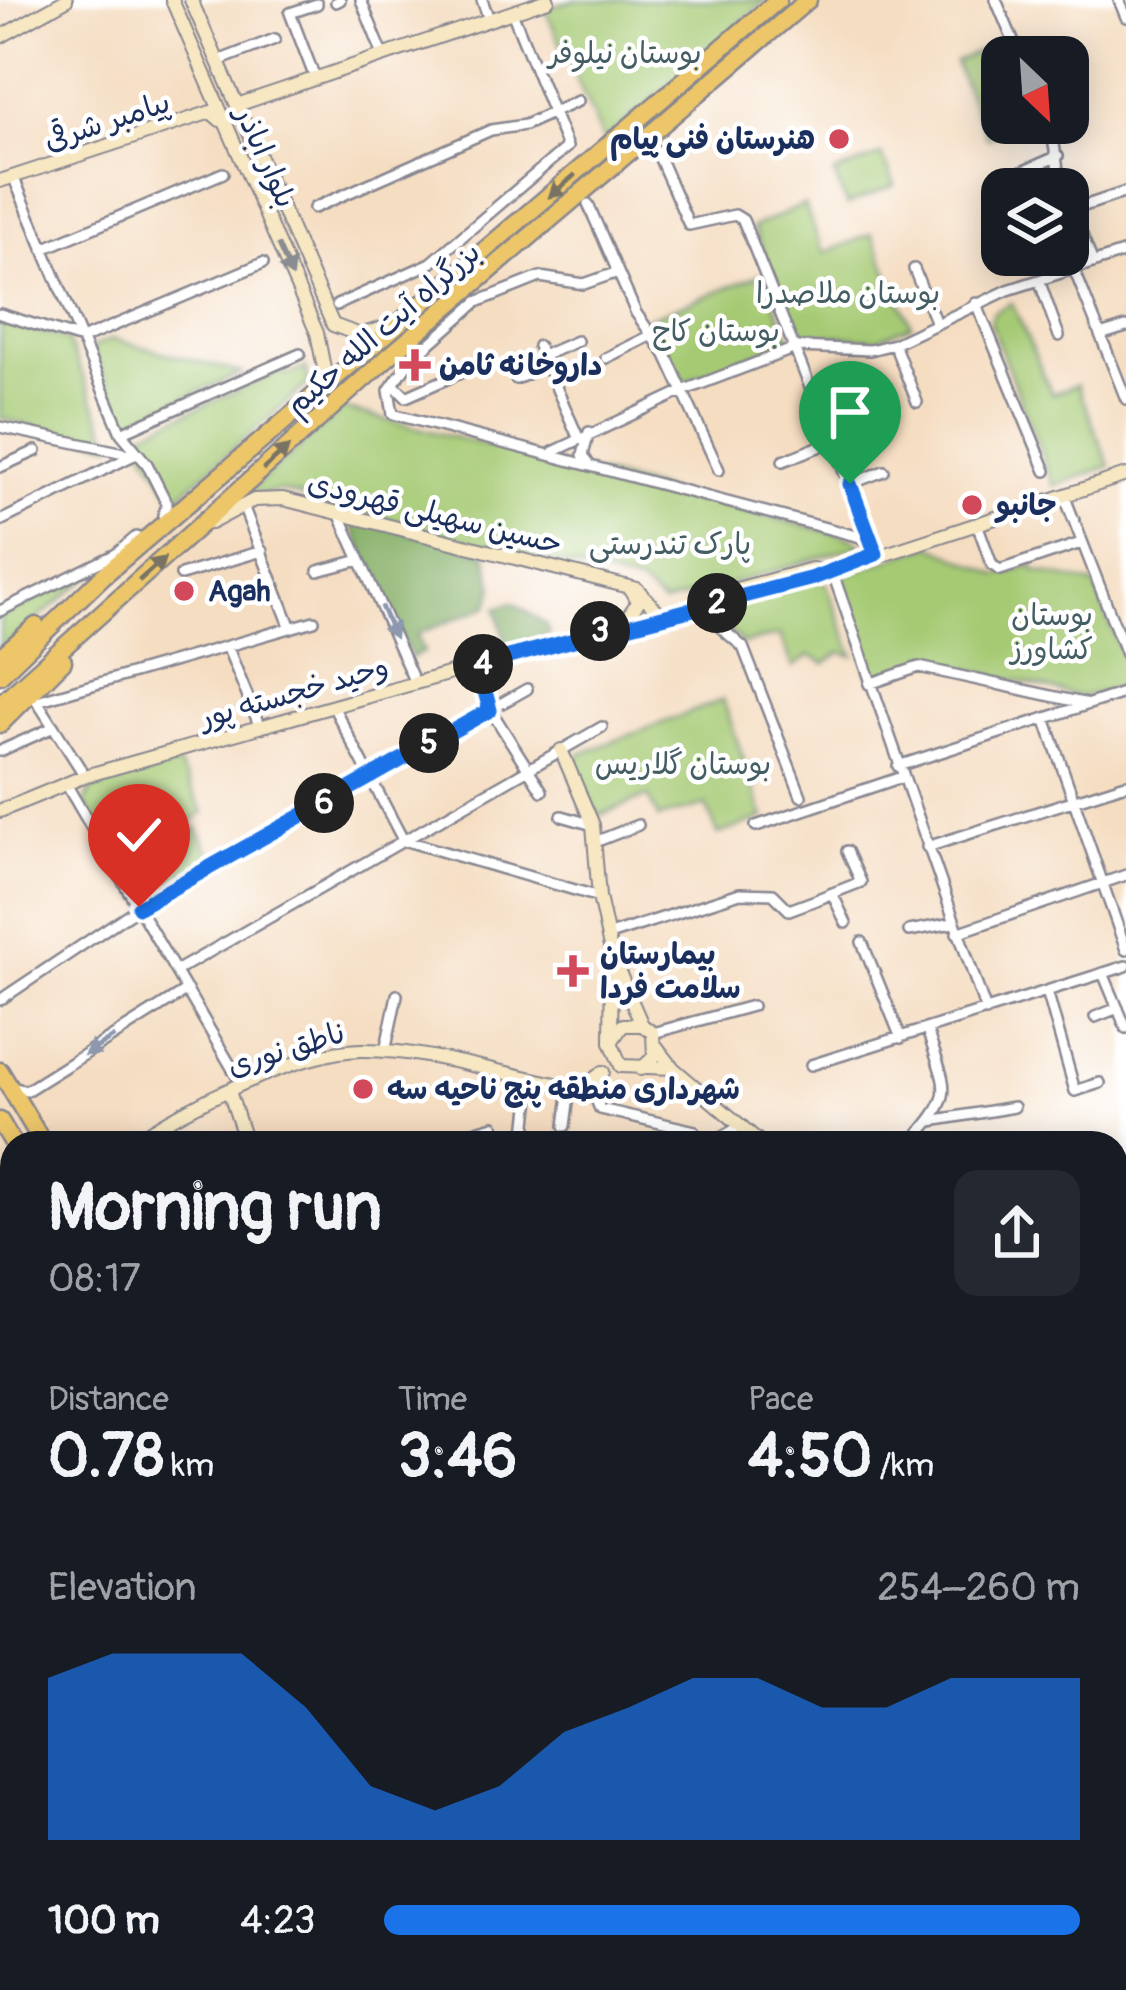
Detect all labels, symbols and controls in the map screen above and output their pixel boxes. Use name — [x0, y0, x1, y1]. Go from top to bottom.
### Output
park label: بوستان نیلوفر — [545, 35, 702, 73]
north arrow — [981, 36, 1089, 144]
map controls — [981, 36, 1089, 276]
street label: پیامبر شرقی — [39, 84, 175, 159]
street label: بلوار اباذر — [226, 98, 304, 214]
place label: هنرستان فنی پیام — [610, 121, 815, 161]
marker: هنرستان فنی پیام — [826, 126, 852, 152]
button: layers — [981, 168, 1089, 276]
one-way arrow — [547, 172, 577, 199]
street label: بزرگراه آیت الله حکیم — [278, 234, 490, 425]
one-way arrow — [276, 244, 296, 279]
park label: بوستان ملاصدرا — [756, 275, 940, 312]
park label: بوستان کاج — [652, 313, 780, 351]
place label: داروخانه ثامن — [439, 347, 602, 385]
marker: داروخانه ثامن — [402, 352, 428, 378]
pin — [799, 361, 901, 484]
icon: arrive — [817, 379, 883, 445]
one-way arrow — [261, 445, 291, 472]
street label: حسین سهیلی قهرودی — [304, 464, 566, 563]
place label: جانبو — [994, 487, 1057, 524]
marker: جانبو — [959, 492, 985, 518]
park label: پارک تندرستی — [589, 526, 751, 563]
one-way arrow — [137, 556, 166, 583]
place label: Agah — [208, 573, 271, 610]
pin: 2 — [687, 573, 747, 633]
marker: Agah — [171, 578, 197, 604]
text: 2 — [708, 582, 726, 623]
park label: بوستان کشاورز — [1008, 597, 1093, 668]
pin: 3 — [570, 601, 630, 661]
one-way arrow — [378, 605, 398, 640]
text: 3 — [591, 610, 609, 651]
pin: 4 — [453, 634, 513, 694]
text: 4 — [473, 643, 493, 684]
street label: وحید خجسته پور — [193, 648, 393, 738]
pin: 5 — [399, 713, 459, 773]
text: 5 — [420, 722, 438, 763]
park label: بوستان گلاریس — [595, 746, 771, 783]
pin: 6 — [294, 773, 354, 833]
text: 6 — [314, 782, 334, 823]
pin — [88, 784, 190, 907]
icon: check — [106, 802, 172, 868]
place label: بیمارستان سلامت فردا — [600, 936, 741, 1007]
marker: بیمارستان سلامت فردا — [557, 955, 589, 987]
street label: ناطق نوری — [223, 1014, 349, 1085]
one-way arrow — [82, 1034, 115, 1056]
place label: شهرداری منطقه پنج ناحیه سه — [387, 1071, 740, 1108]
marker: شهرداری منطقه پنج ناحیه سه — [350, 1076, 376, 1102]
text: Morning run — [48, 1167, 382, 1250]
button: share — [954, 1170, 1080, 1296]
text: 08:17 — [48, 1254, 141, 1303]
text: Distance — [48, 1379, 169, 1420]
text: Time — [398, 1379, 467, 1420]
text: Pace — [748, 1379, 813, 1420]
text: 0.78 — [48, 1420, 164, 1495]
text: 3:46 — [398, 1420, 517, 1495]
text: 4:50 — [748, 1420, 872, 1495]
text: km — [164, 1445, 214, 1486]
text: /km — [872, 1445, 934, 1486]
text: Elevation — [48, 1563, 197, 1612]
text: 254–260 m — [877, 1563, 1080, 1612]
text: 100 m — [48, 1896, 160, 1945]
text: 4:23 — [240, 1896, 315, 1945]

